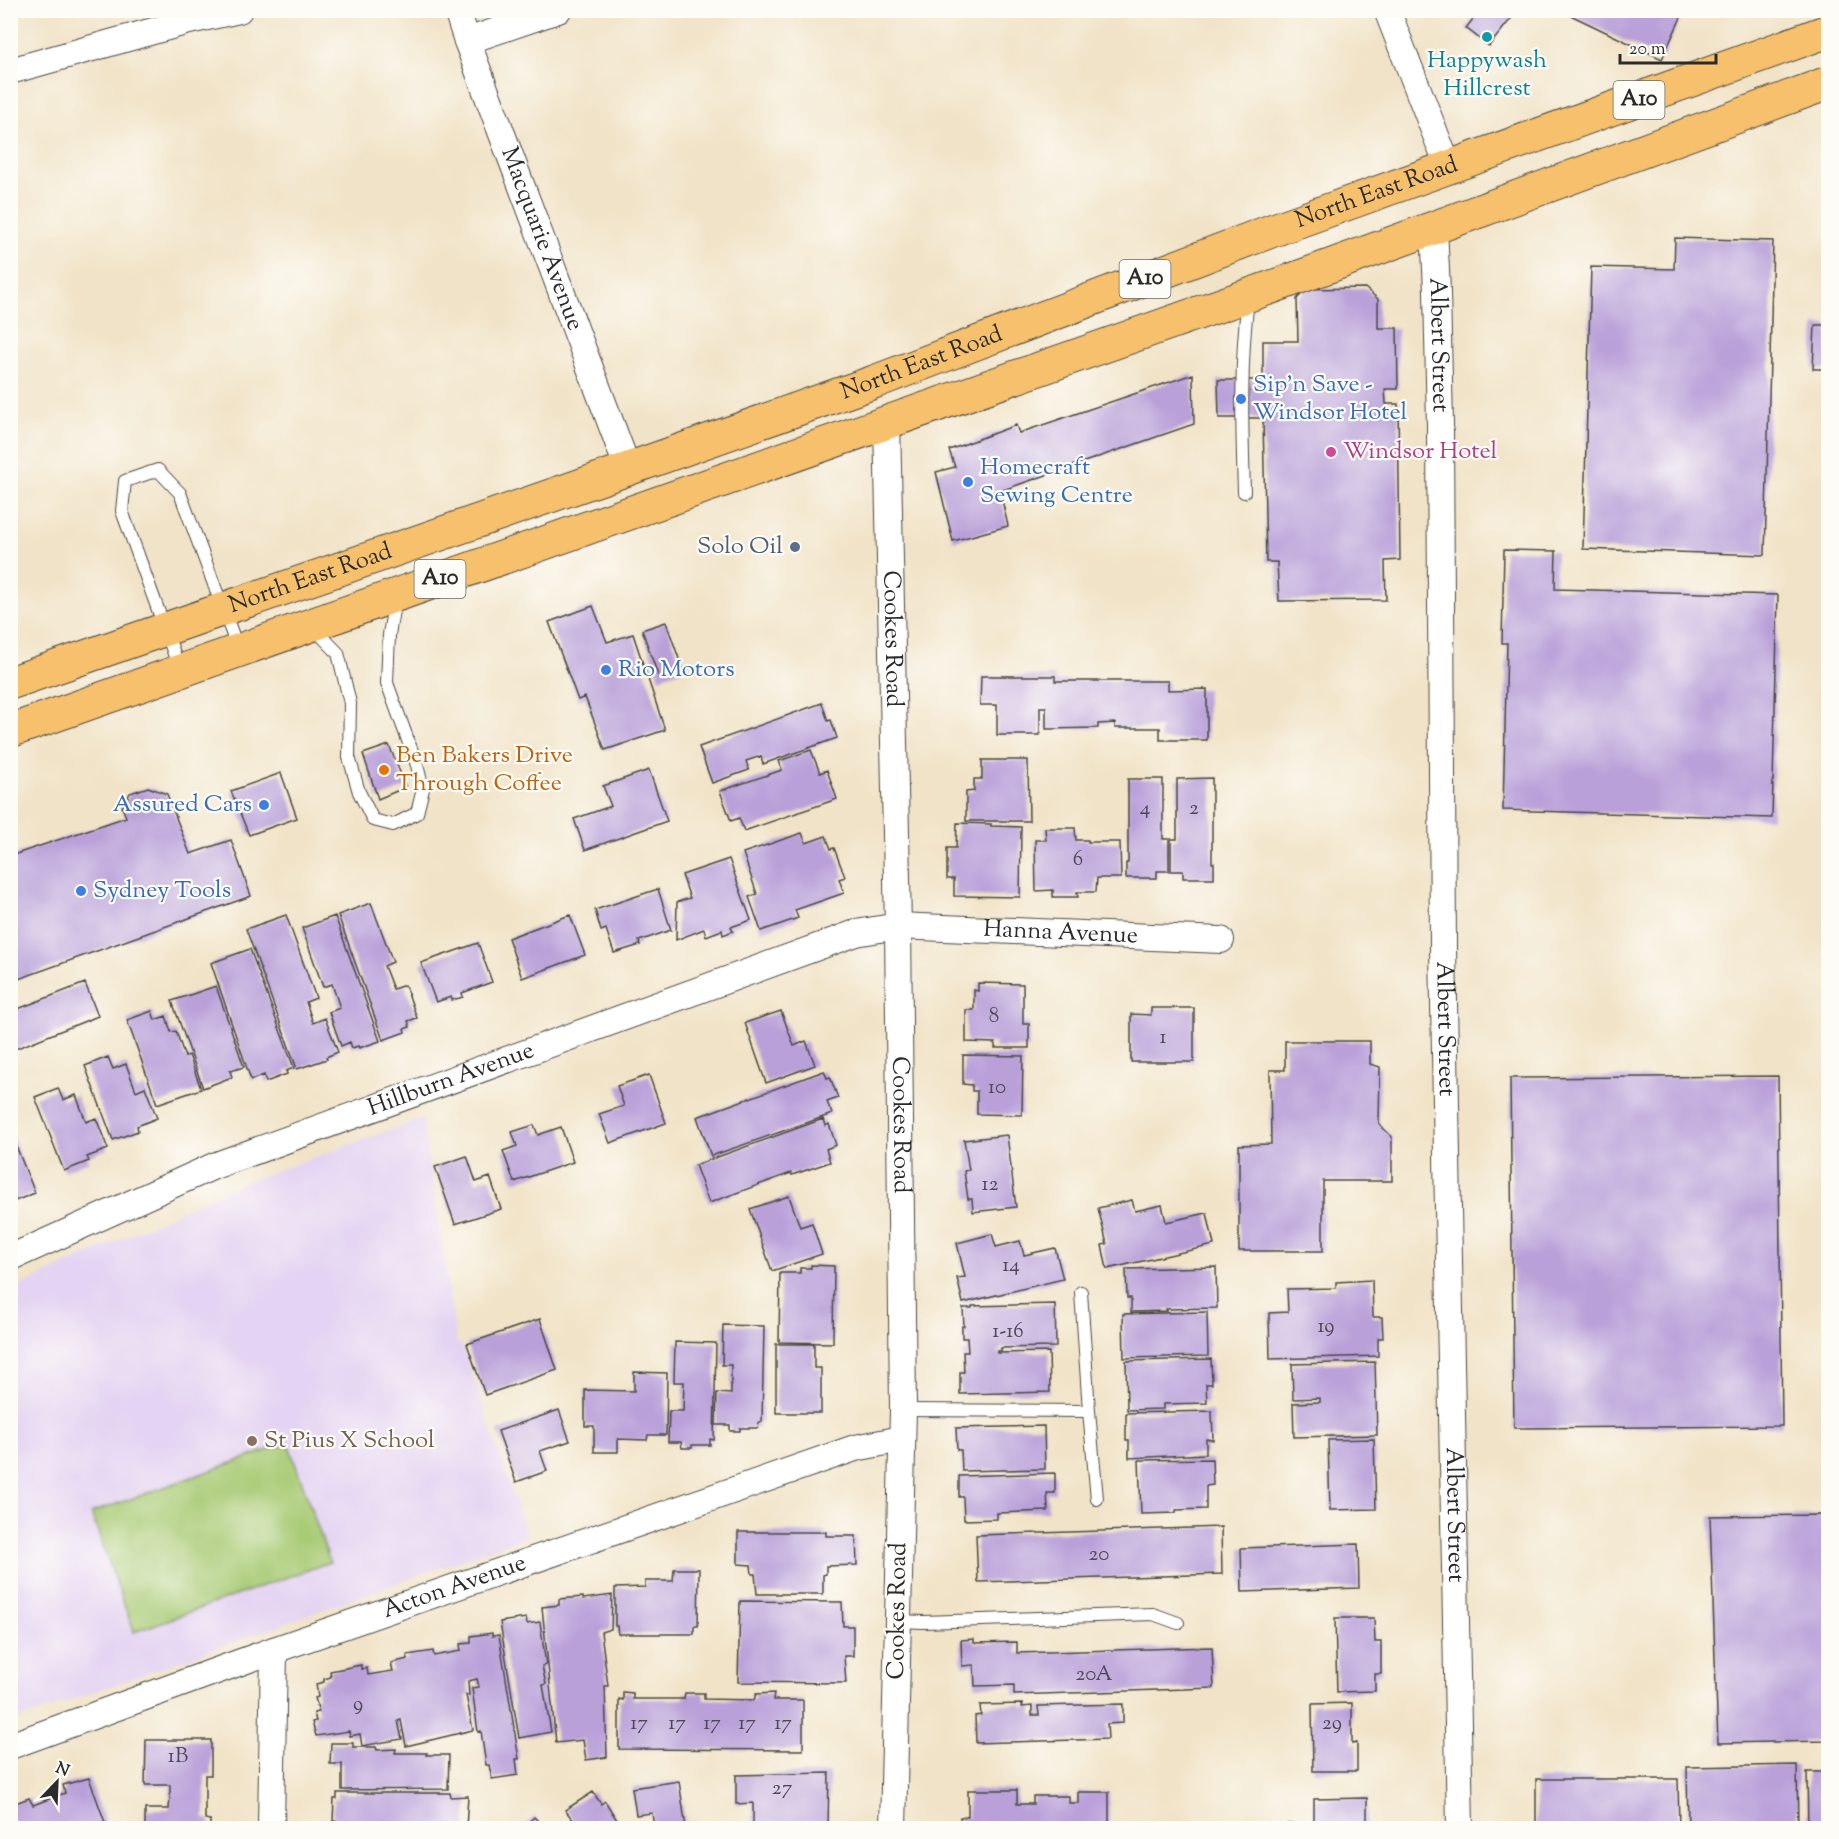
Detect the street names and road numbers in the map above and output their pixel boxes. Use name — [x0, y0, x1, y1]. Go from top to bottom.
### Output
road number: A10 — [1614, 81, 1664, 119]
street label: Macquarie Avenue — [491, 142, 591, 335]
street label: North East Road — [1291, 148, 1463, 238]
road number: A10 — [1120, 260, 1170, 298]
street label: Albert Street — [1419, 277, 1457, 413]
street label: North East Road — [836, 317, 1008, 409]
street label: North East Road — [224, 535, 397, 623]
road number: A10 — [414, 560, 466, 598]
street label: Cookes Road — [873, 570, 910, 708]
street label: Hanna Avenue — [982, 913, 1139, 953]
street label: Albert Street — [1426, 961, 1463, 1097]
street label: Hillburn Avenue — [363, 1034, 539, 1126]
street label: Cookes Road — [882, 1056, 918, 1194]
street label: Albert Street — [1436, 1447, 1472, 1583]
street label: Cookes Road — [880, 1542, 916, 1680]
street label: Acton Avenue — [378, 1547, 531, 1628]

